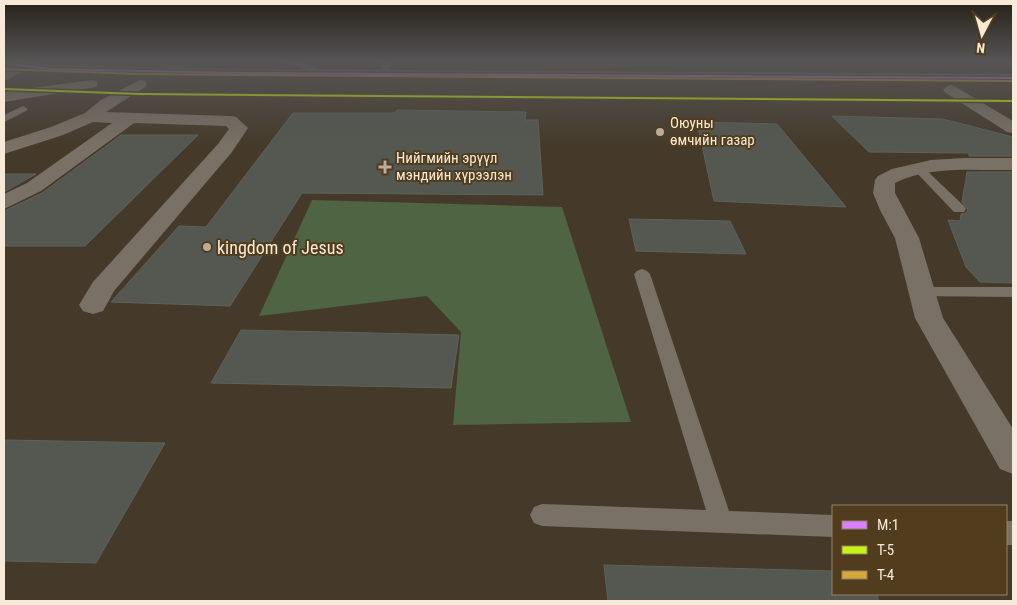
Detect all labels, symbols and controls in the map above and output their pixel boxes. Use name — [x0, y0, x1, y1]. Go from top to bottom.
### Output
north arrow — [957, 10, 1007, 60]
text: N — [976, 40, 986, 56]
place label: Оюуны өмчийн газар — [670, 114, 755, 149]
marker: Оюуны өмчийн газар — [654, 126, 666, 138]
place label: Нийгмийн эрүүл мэндийн хүрээлэн — [396, 149, 512, 184]
marker: Нийгмийн эрүүл мэндийн хүрээлэн — [378, 160, 392, 174]
place label: kingdom of Jesus — [217, 237, 344, 258]
marker: kingdom of Jesus — [201, 241, 213, 253]
legend — [832, 505, 1007, 595]
text: М:1 — [877, 516, 899, 534]
text: Т-5 — [877, 541, 894, 559]
text: Т-4 — [877, 566, 894, 584]

